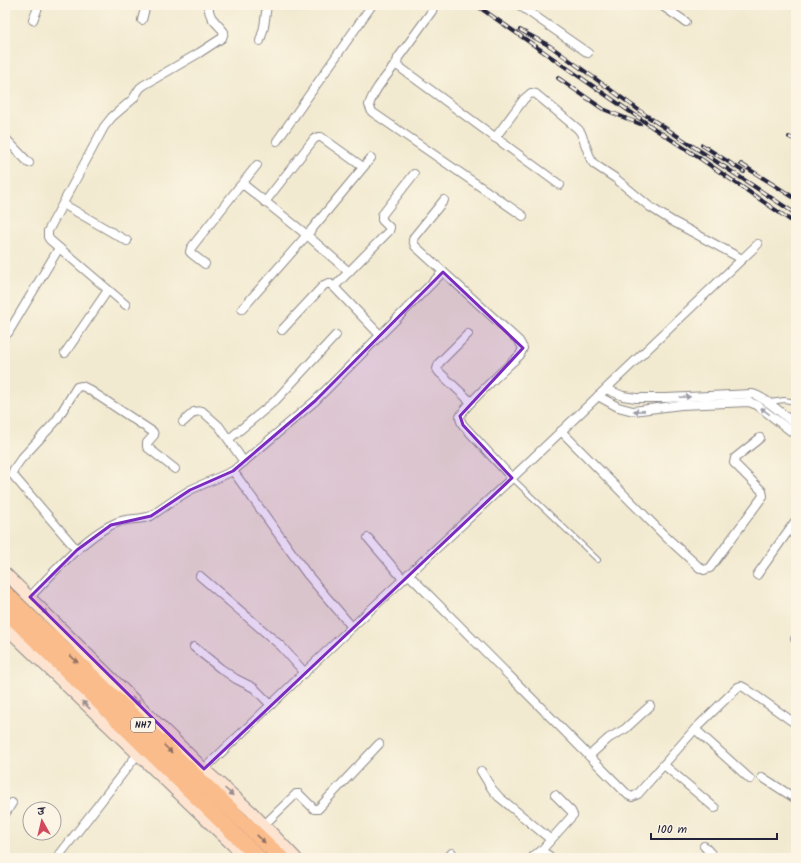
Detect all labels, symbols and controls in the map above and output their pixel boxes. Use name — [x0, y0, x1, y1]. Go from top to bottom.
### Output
one-way arrow — [679, 393, 691, 400]
one-way arrow — [760, 407, 771, 415]
one-way arrow — [632, 408, 645, 414]
one-way arrow — [38, 605, 48, 615]
one-way arrow — [69, 654, 78, 663]
one-way arrow — [131, 696, 141, 706]
one-way arrow — [81, 700, 91, 710]
road number: NH7 — [131, 718, 155, 732]
one-way arrow — [163, 744, 173, 753]
one-way arrow — [224, 787, 234, 796]
north arrow — [22, 801, 62, 841]
text: उ — [36, 802, 47, 821]
scale bar — [651, 815, 777, 841]
text: 100 m — [657, 820, 688, 839]
one-way arrow — [256, 834, 266, 843]

